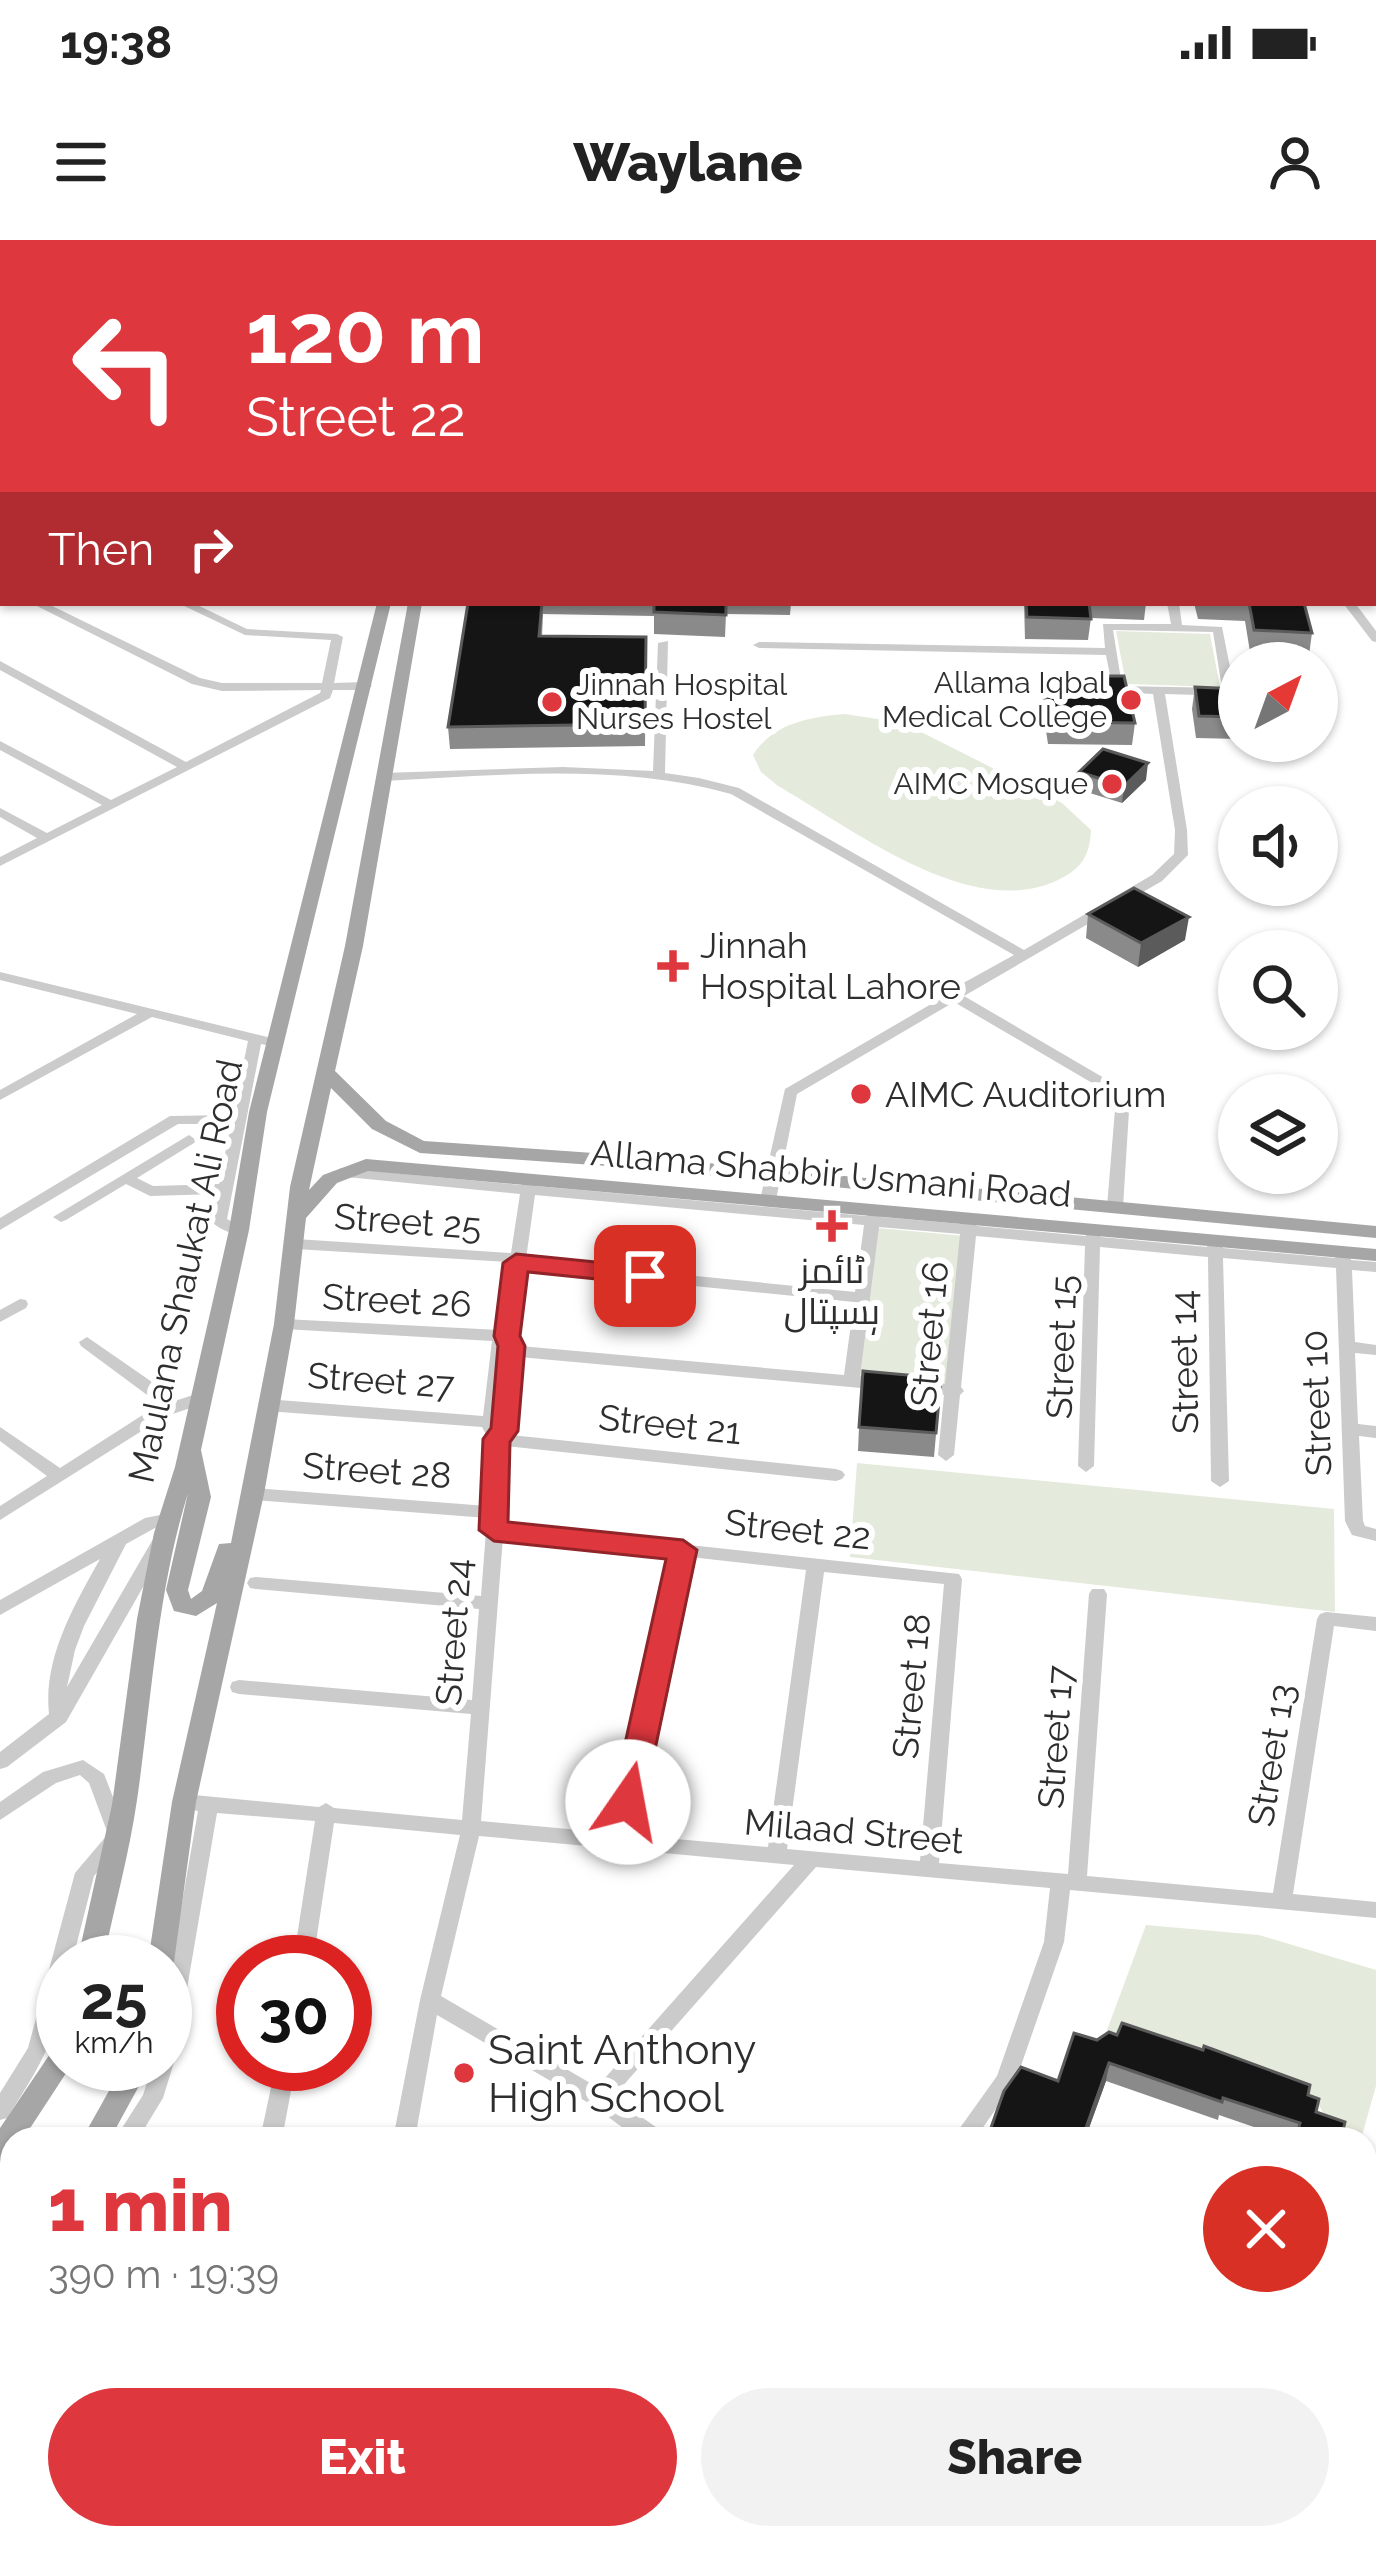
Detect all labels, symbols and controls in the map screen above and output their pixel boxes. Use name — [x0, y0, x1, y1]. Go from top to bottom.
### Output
text: 19:38 — [60, 16, 172, 69]
icon: menu — [48, 129, 114, 195]
icon: person — [1262, 129, 1328, 195]
text: Waylane — [573, 130, 803, 194]
text: 120 m — [246, 284, 485, 383]
icon: left — [48, 288, 204, 444]
text: Street 22 — [246, 385, 466, 449]
icon: right — [178, 516, 244, 582]
text: Then — [48, 523, 154, 576]
north arrow — [1218, 642, 1338, 762]
map controls — [1218, 642, 1338, 1194]
place label: Allama Iqbal Medical College — [882, 665, 1108, 734]
place label: Jinnah Hospital Nurses Hostel — [576, 667, 788, 736]
marker: Allama Iqbal Medical College — [1118, 687, 1144, 713]
marker: Jinnah Hospital Nurses Hostel — [539, 689, 565, 715]
place label: AIMC Mosque — [893, 766, 1088, 801]
marker: AIMC Mosque — [1099, 771, 1125, 797]
button: sound — [1218, 786, 1338, 906]
place label: Jinnah Hospital Lahore — [700, 924, 961, 1007]
button: search — [1218, 930, 1338, 1050]
marker: Jinnah Hospital Lahore — [657, 950, 689, 982]
street label: Maulana Shaukat Ali Road — [120, 1056, 250, 1486]
place label: AIMC Auditorium — [885, 1073, 1166, 1115]
button: layers — [1218, 1074, 1338, 1194]
marker: AIMC Auditorium — [848, 1081, 874, 1107]
street label: Allama Shabbir Usmani Road — [589, 1131, 1073, 1215]
street label: Street 25 — [333, 1195, 483, 1247]
marker: ٹائمز ہسپتال — [816, 1210, 848, 1242]
pin — [594, 1225, 696, 1327]
icon: arrive — [612, 1243, 678, 1309]
place label: ٹائمز ہسپتال — [784, 1249, 880, 1335]
street label: Street 16 — [902, 1259, 956, 1409]
street label: Street 15 — [1037, 1274, 1085, 1420]
street label: Street 26 — [321, 1275, 473, 1325]
street label: Street 14 — [1162, 1290, 1206, 1434]
street label: Street 10 — [1292, 1329, 1340, 1477]
street label: Street 27 — [306, 1354, 456, 1406]
street label: Street 21 — [597, 1396, 743, 1452]
street label: Street 28 — [301, 1444, 453, 1496]
street label: Street 22 — [723, 1500, 873, 1558]
street label: Street 24 — [427, 1557, 479, 1707]
street label: Street 18 — [884, 1612, 938, 1760]
street label: Street 17 — [1029, 1664, 1081, 1810]
street label: Street 13 — [1239, 1681, 1303, 1829]
position arrow — [565, 1739, 691, 1865]
street label: Milaad Street — [743, 1800, 965, 1862]
speed limit sign: 30 — [216, 1935, 372, 2091]
text: 25 — [80, 1963, 148, 2033]
text: km/h — [74, 2025, 154, 2060]
place label: Saint Anthony High School — [488, 2025, 756, 2122]
marker: Saint Anthony High School — [451, 2060, 477, 2086]
text: 1 min — [48, 2163, 233, 2248]
button: close — [1203, 2166, 1329, 2292]
text: 390 m · 19:39 — [48, 2251, 279, 2297]
button: Exit — [48, 2388, 677, 2526]
button: Share — [701, 2388, 1329, 2526]

